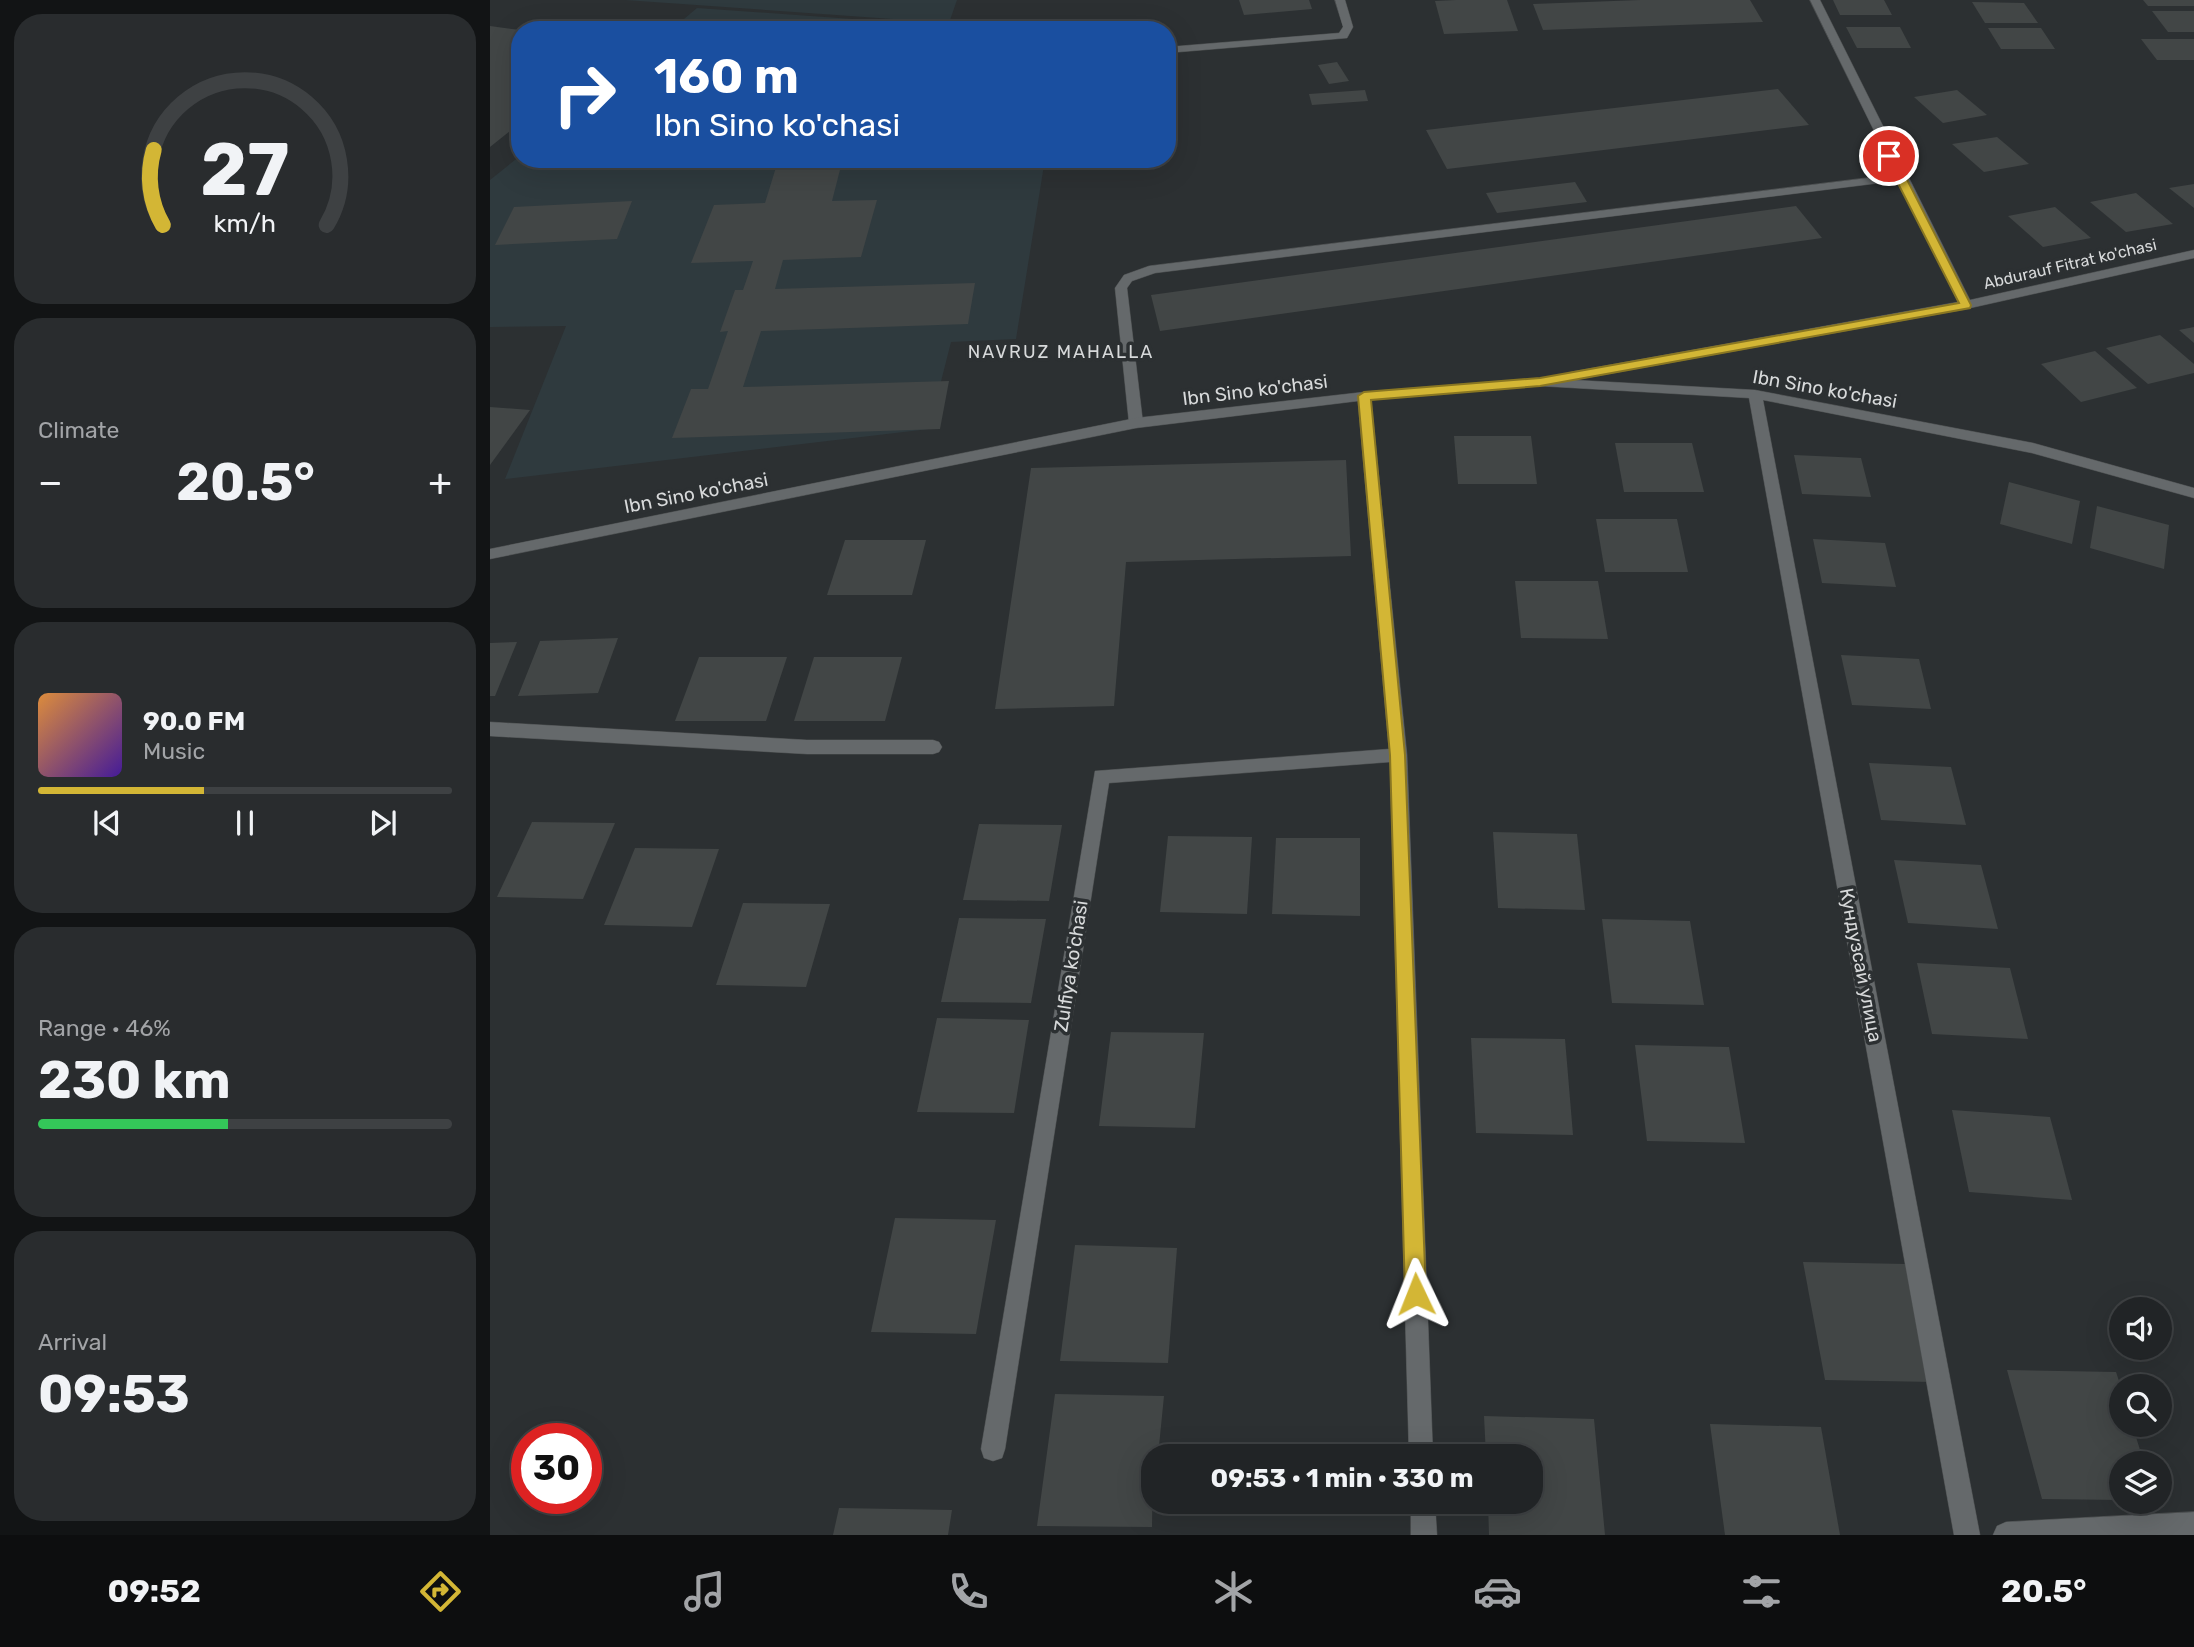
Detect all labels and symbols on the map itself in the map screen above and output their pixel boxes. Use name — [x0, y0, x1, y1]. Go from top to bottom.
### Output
pin — [1859, 126, 1919, 186]
street label: Abdurauf Fitrat ko'chasi — [1982, 235, 2158, 293]
district label: NAVRUZ MAHALLA — [968, 341, 1154, 363]
street label: Ibn Sino ko'chasi — [1751, 365, 1899, 413]
street label: Ibn Sino ko'chasi — [1181, 370, 1329, 410]
street label: Ibn Sino ko'chasi — [622, 468, 770, 518]
street label: Кундузсай улица — [1835, 886, 1887, 1044]
street label: Zulfiya ko'chasi — [1049, 899, 1093, 1033]
position arrow — [1379, 1257, 1453, 1331]
speed limit sign: 30 — [511, 1423, 602, 1514]

